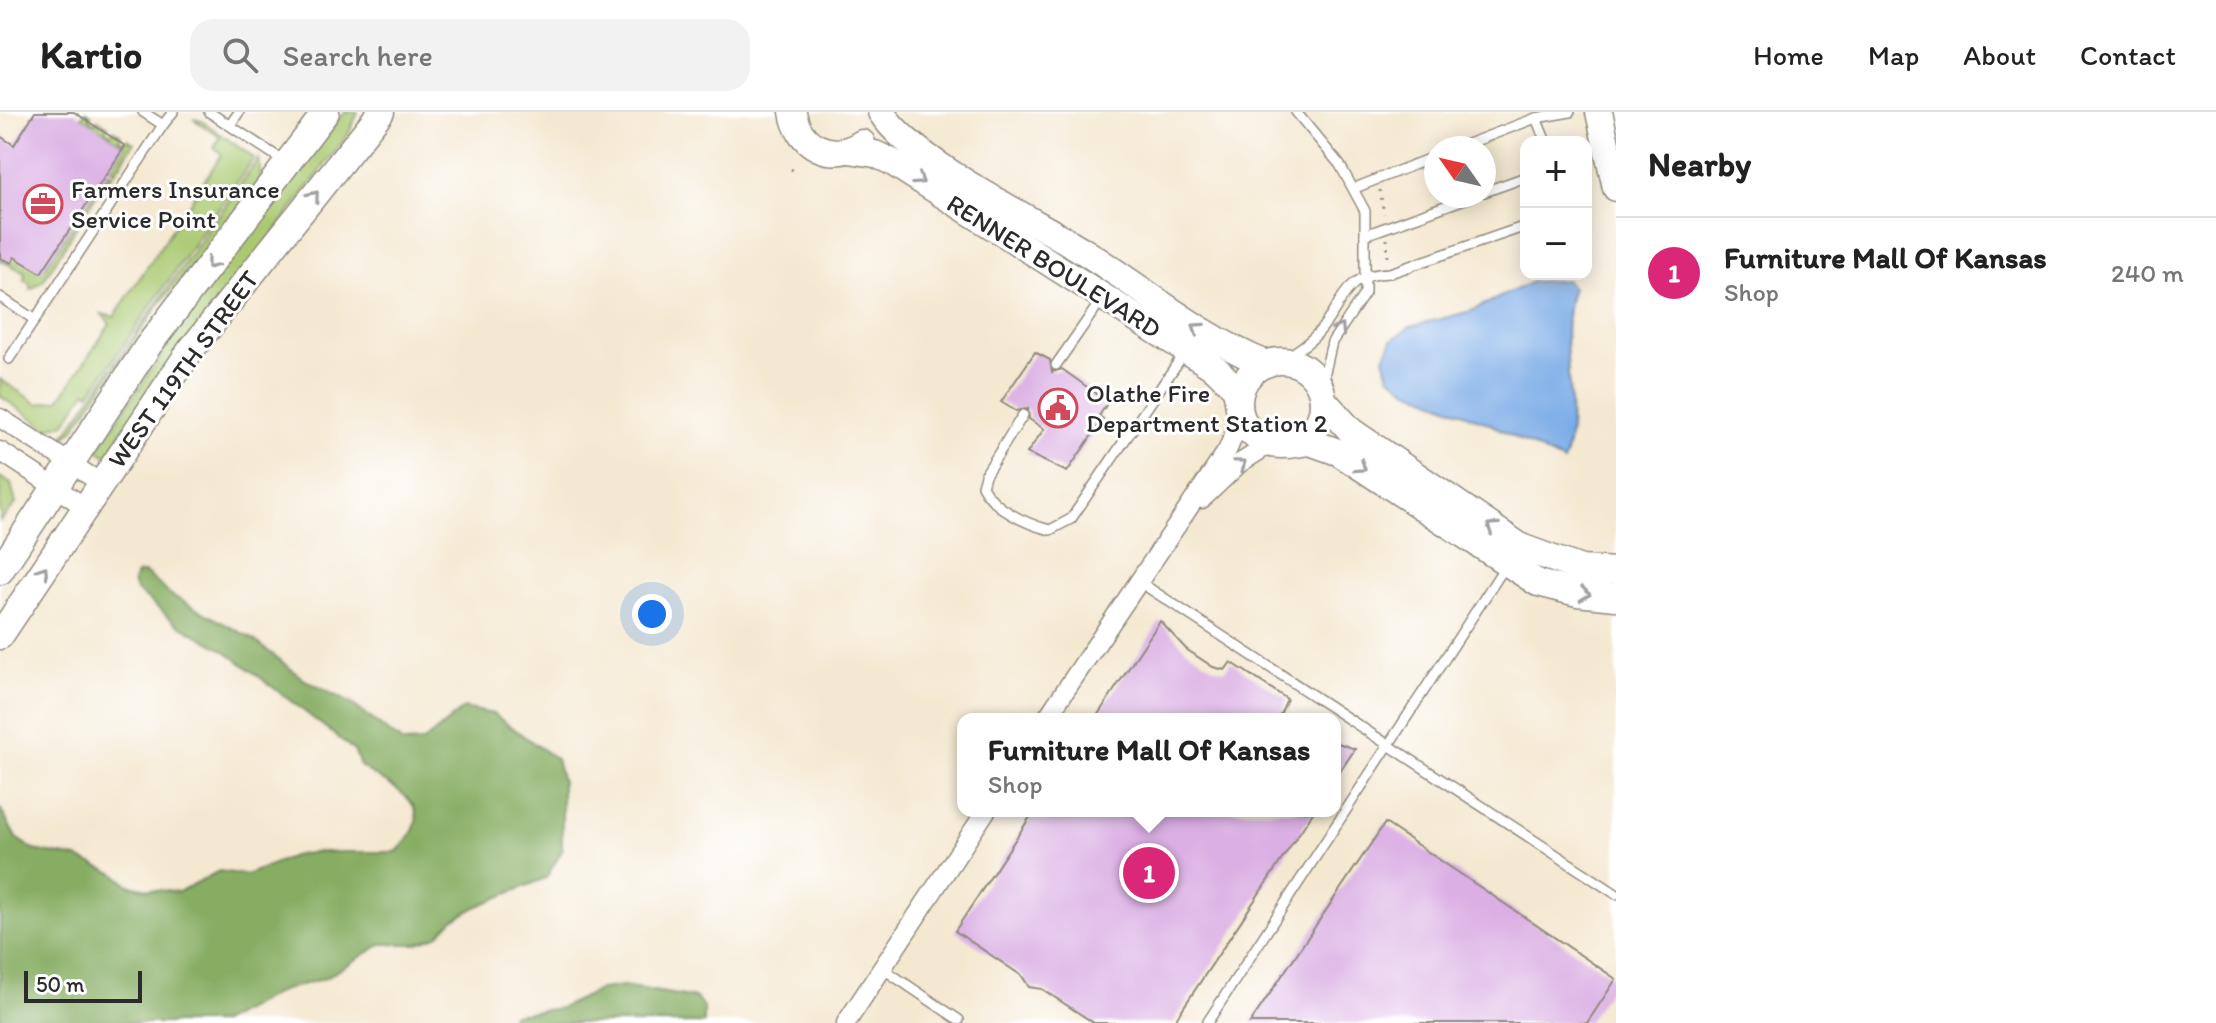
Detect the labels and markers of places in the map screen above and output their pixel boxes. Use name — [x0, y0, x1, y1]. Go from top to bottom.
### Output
place label: Farmers Insurance Service Point — [71, 173, 280, 235]
office icon: Farmers Insurance Service Point — [22, 183, 64, 225]
place label: Olathe Fire Department Station 2 — [1086, 377, 1328, 439]
public building icon: Olathe Fire Department Station 2 — [1037, 387, 1079, 429]
pin: 1 — [1123, 843, 1175, 903]

